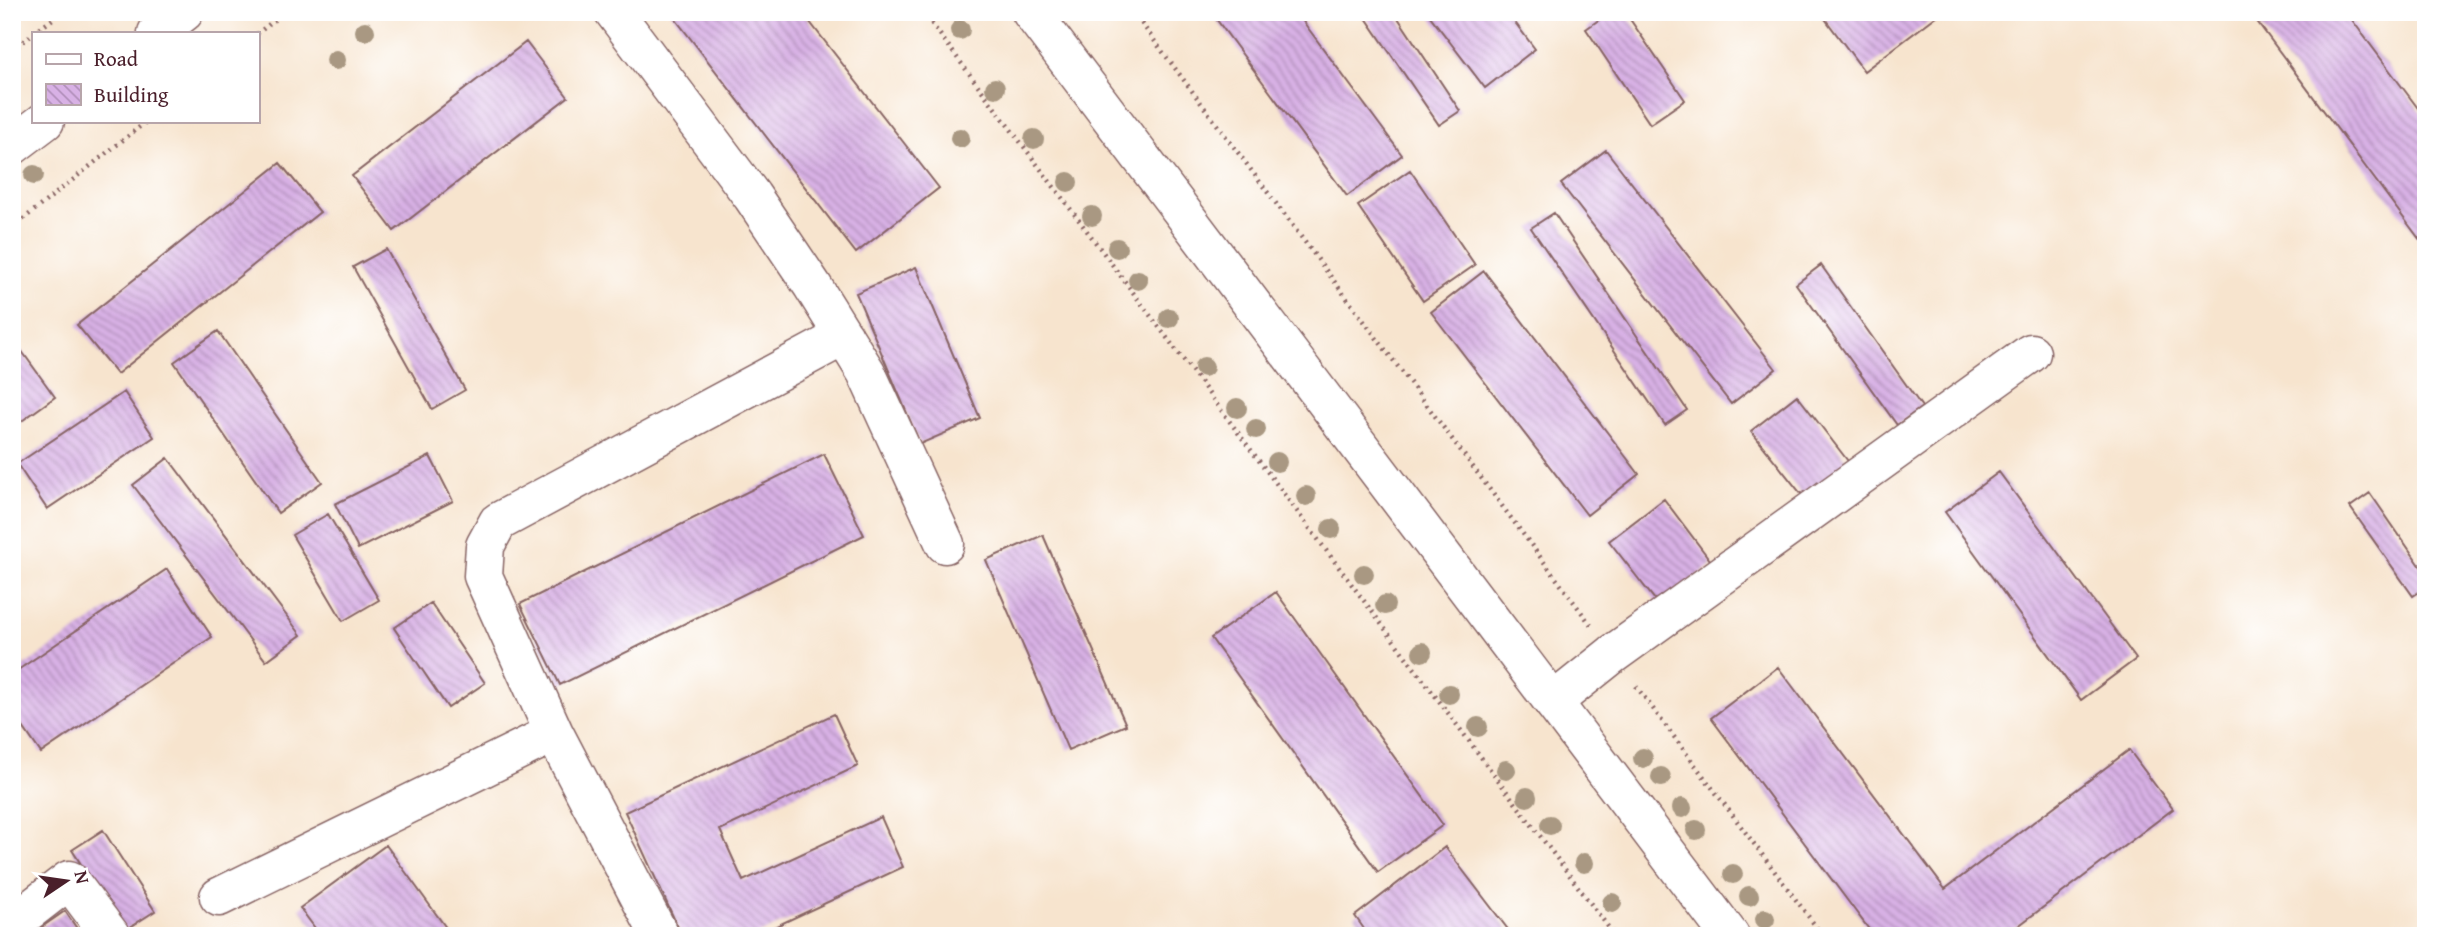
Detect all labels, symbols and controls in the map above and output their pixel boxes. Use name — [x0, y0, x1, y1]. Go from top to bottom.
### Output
legend — [32, 32, 259, 122]
text: Road — [94, 43, 139, 74]
text: Building — [94, 79, 169, 110]
north arrow — [32, 846, 102, 916]
text: N — [67, 868, 98, 887]

